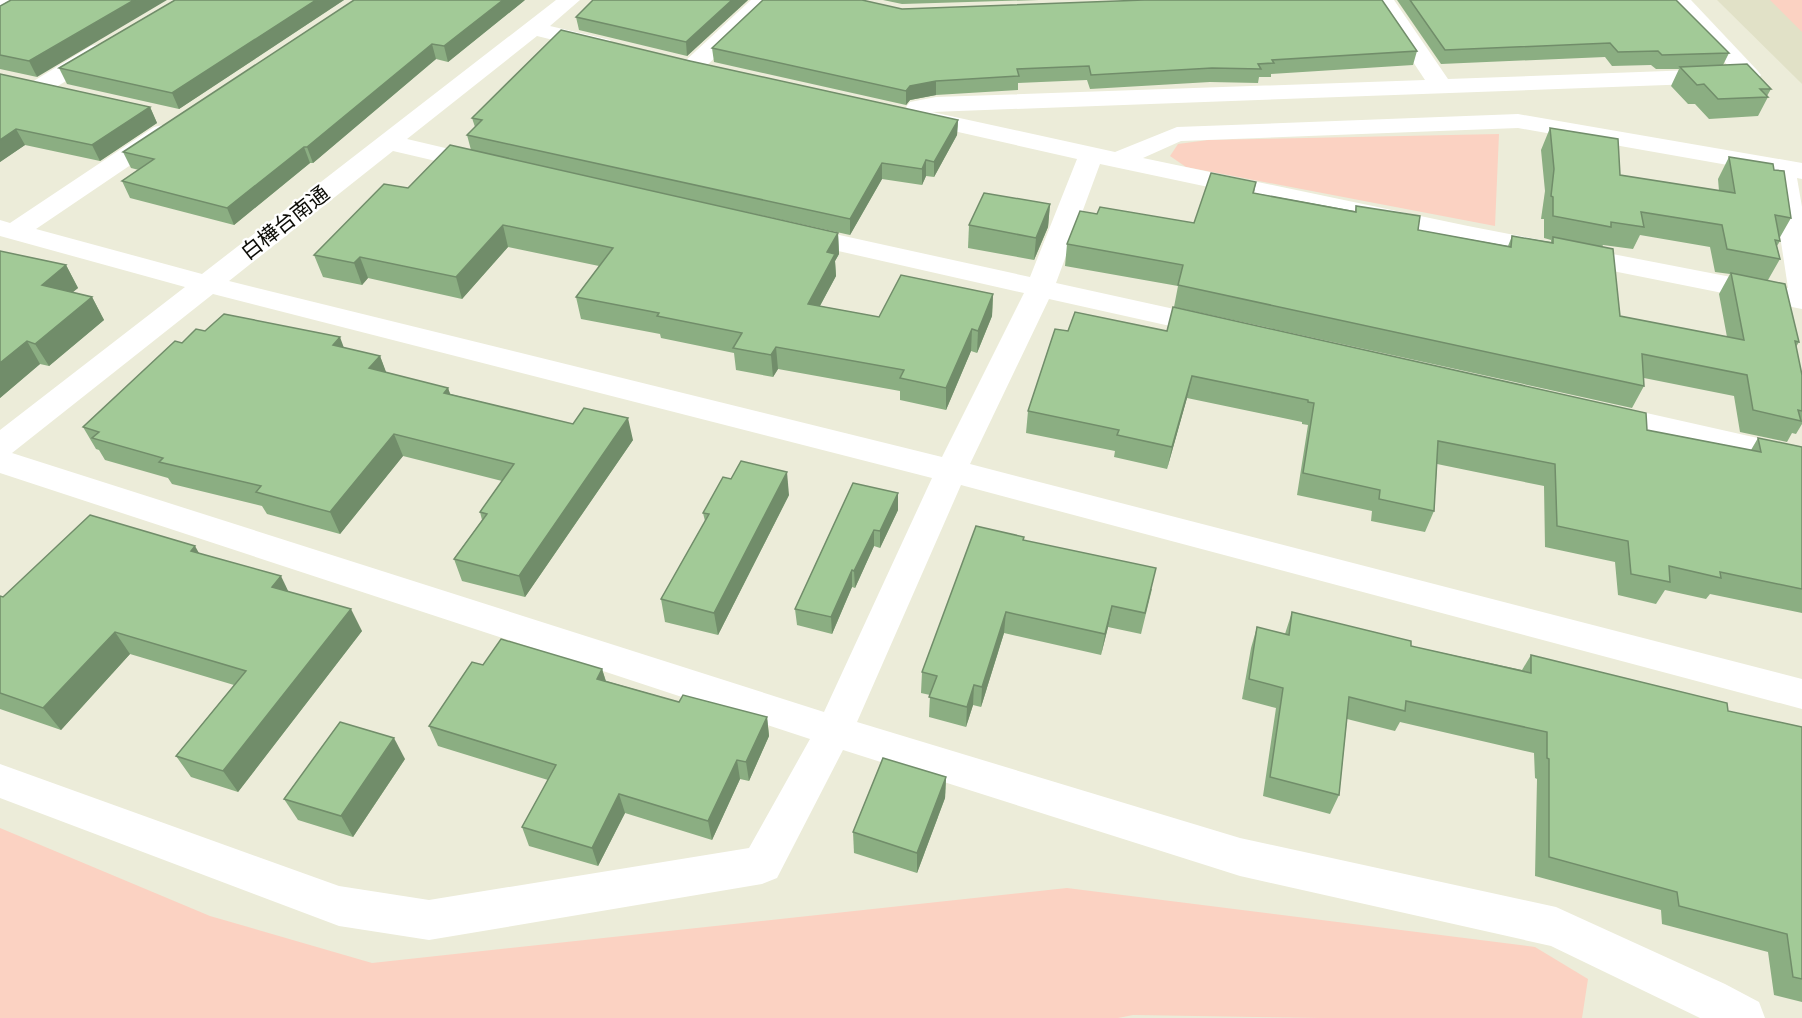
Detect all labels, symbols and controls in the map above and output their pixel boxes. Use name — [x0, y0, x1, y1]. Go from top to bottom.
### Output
street label: 白樺台南通 — [236, 180, 334, 265]

